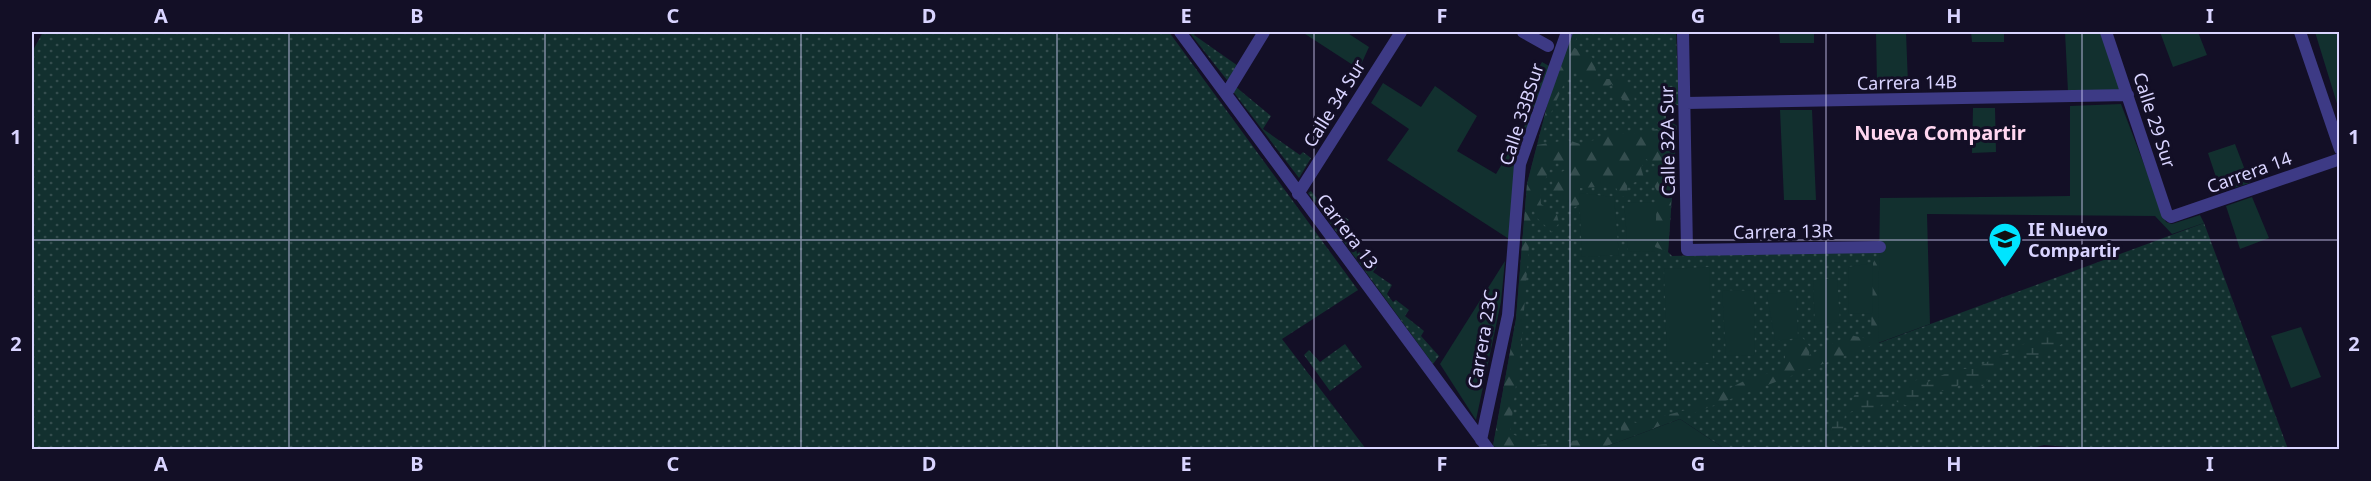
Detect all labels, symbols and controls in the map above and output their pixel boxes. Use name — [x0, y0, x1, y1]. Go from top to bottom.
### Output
text: A — [154, 2, 168, 29]
text: B — [410, 2, 424, 29]
text: C — [667, 2, 680, 29]
text: D — [922, 2, 936, 29]
text: E — [1180, 2, 1192, 29]
text: F — [1437, 2, 1447, 29]
text: G — [1691, 2, 1705, 29]
text: H — [1946, 2, 1962, 29]
text: I — [2206, 2, 2214, 29]
street label: Calle 34 Sur — [1298, 54, 1371, 151]
street label: Calle 33BSur — [1493, 59, 1549, 168]
street label: Carrera 14B — [1857, 69, 1957, 95]
street label: Calle 29 Sur — [2128, 69, 2182, 171]
street label: Calle 32A Sur — [1654, 85, 1680, 197]
district label: Nueva Compartir — [1854, 119, 2026, 146]
text: 1 — [10, 123, 22, 150]
text: 1 — [2348, 123, 2360, 150]
street label: Carrera 14 — [2203, 146, 2295, 198]
street label: Carrera 13 — [1312, 188, 1384, 274]
place label: IE Nuevo Compartir — [2028, 217, 2120, 262]
street label: Carrera 13R — [1733, 218, 1833, 244]
school or university icon: IE Nuevo Compartir — [1987, 221, 2023, 268]
street label: Carrera 23C — [1462, 288, 1502, 390]
text: 2 — [10, 330, 22, 357]
text: 2 — [2348, 330, 2360, 357]
text: A — [154, 450, 168, 477]
text: B — [410, 450, 424, 477]
text: C — [667, 450, 680, 477]
text: D — [922, 450, 936, 477]
text: E — [1180, 450, 1192, 477]
text: F — [1437, 450, 1447, 477]
text: G — [1691, 450, 1705, 477]
text: H — [1946, 450, 1962, 477]
text: I — [2206, 450, 2214, 477]

